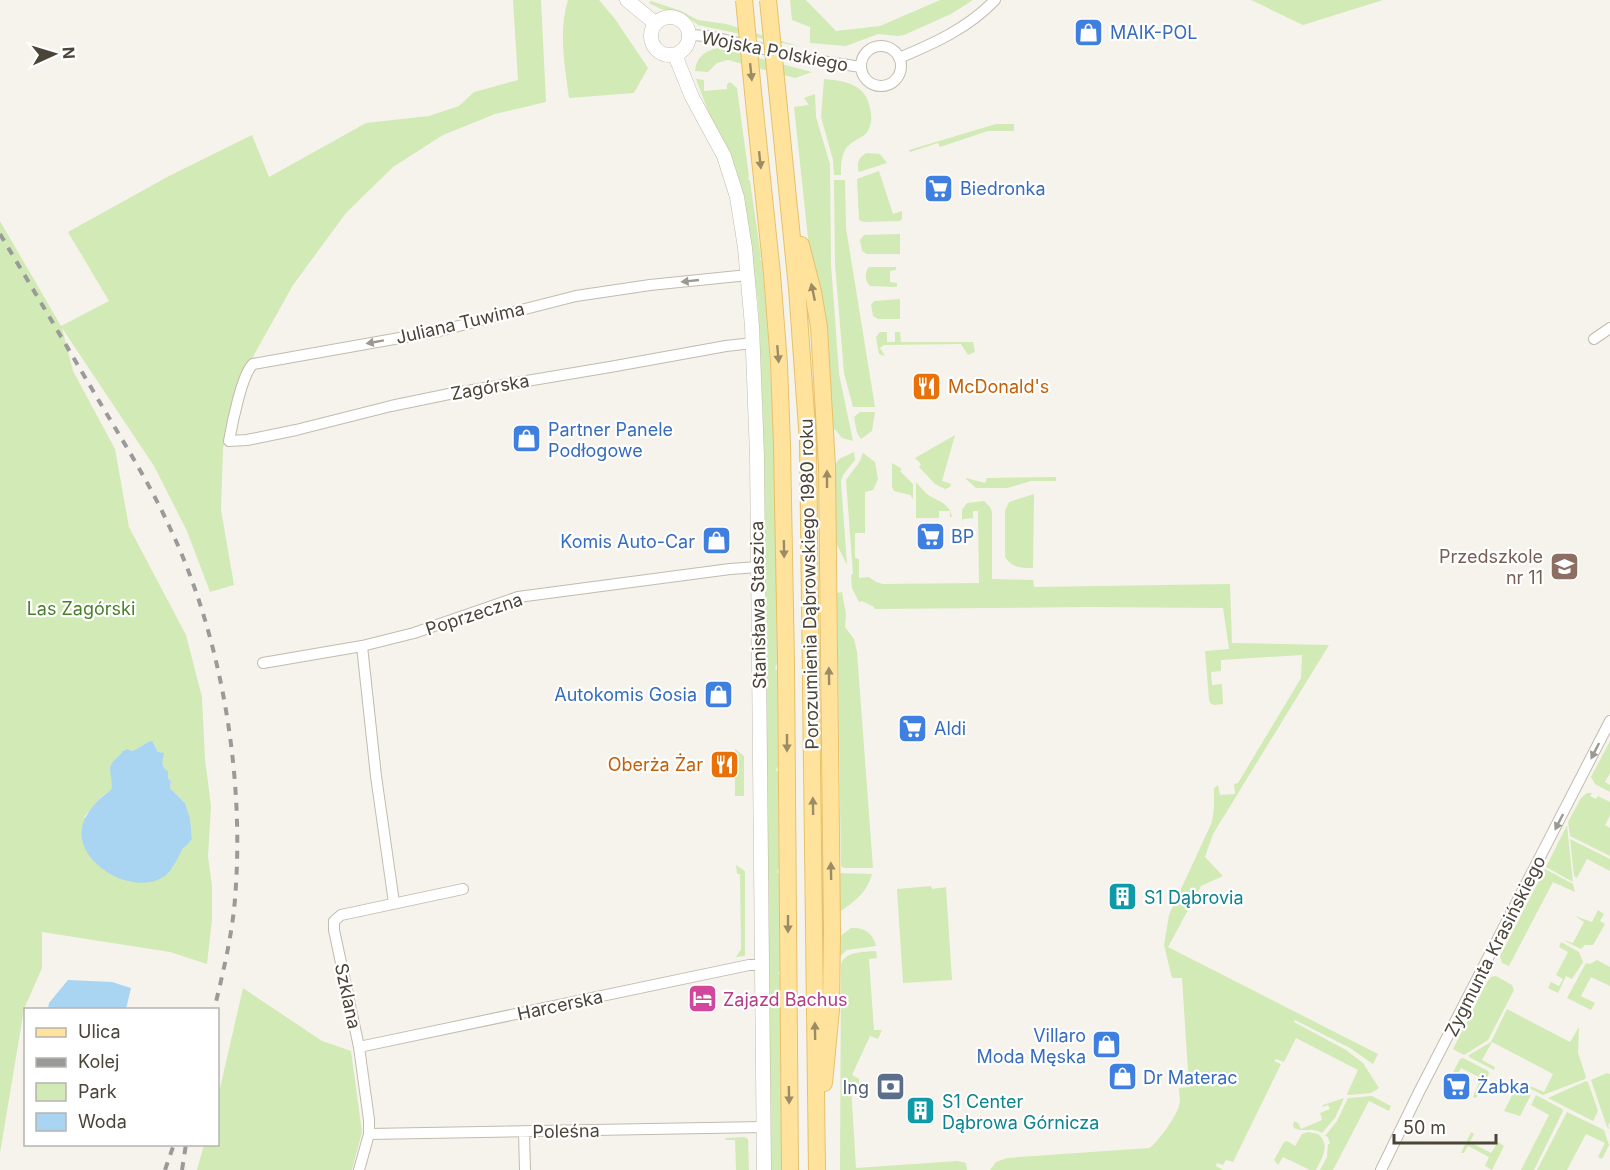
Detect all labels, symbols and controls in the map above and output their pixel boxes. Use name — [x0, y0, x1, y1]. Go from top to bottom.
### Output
shop icon: MAIK-POL — [1073, 16, 1105, 48]
place label: MAIK-POL — [1110, 22, 1197, 43]
north arrow — [24, 24, 84, 84]
street label: Wojska Polskiego — [700, 26, 850, 76]
text: N — [59, 46, 79, 60]
one-way arrow — [746, 62, 756, 81]
one-way arrow — [755, 151, 765, 170]
supermarket icon: Biedronka — [923, 172, 955, 204]
place label: Biedronka — [960, 178, 1046, 199]
one-way arrow — [680, 276, 699, 285]
one-way arrow — [807, 282, 817, 301]
street label: Juliana Tuwima — [394, 298, 526, 348]
one-way arrow — [365, 338, 384, 347]
one-way arrow — [773, 345, 783, 364]
street label: Zagórska — [449, 370, 531, 404]
restaurant icon: McDonald's — [911, 370, 943, 402]
place label: McDonald's — [948, 376, 1049, 397]
street label: Porozumienia Dąbrowskiego 1980 roku — [796, 418, 822, 750]
place label: Partner Panele Podłogowe — [548, 419, 673, 461]
shop icon: Partner Panele Podłogowe — [511, 423, 543, 455]
one-way arrow — [822, 470, 832, 489]
supermarket icon: BP — [914, 520, 946, 552]
street label: Stanisława Staszica — [746, 521, 770, 689]
shop icon: Komis Auto-Car — [700, 525, 732, 557]
place label: BP — [951, 526, 974, 547]
place label: Komis Auto-Car — [560, 531, 695, 552]
one-way arrow — [780, 540, 789, 559]
place label: Przedszkole nr 11 — [1439, 546, 1543, 588]
school or university icon: Przedszkole nr 11 — [1548, 550, 1580, 582]
street label: Poprzeczna — [423, 588, 525, 640]
park label: Las Zagórski — [27, 598, 135, 619]
one-way arrow — [824, 667, 834, 686]
shop icon: Autokomis Gosia — [702, 678, 734, 710]
place label: Autokomis Gosia — [554, 684, 697, 705]
supermarket icon: Aldi — [897, 712, 929, 744]
place label: Aldi — [934, 718, 966, 739]
one-way arrow — [782, 733, 792, 752]
one-way arrow — [1590, 742, 1600, 759]
restaurant icon: Oberża Żar — [708, 748, 740, 780]
place label: Oberża Żar — [608, 753, 703, 775]
one-way arrow — [808, 796, 818, 815]
one-way arrow — [1554, 813, 1563, 830]
street label: Zygmunta Krasińskiego — [1440, 852, 1550, 1040]
one-way arrow — [826, 862, 836, 881]
building icon: S1 Dąbrovia — [1107, 881, 1139, 913]
place label: S1 Dąbrovia — [1144, 887, 1244, 908]
one-way arrow — [783, 915, 793, 934]
street label: Szklana — [331, 961, 365, 1031]
hotel icon: Zajazd Bachus — [686, 983, 718, 1015]
street label: Harcerska — [515, 986, 605, 1024]
place label: Zajazd Bachus — [723, 989, 848, 1010]
legend — [24, 1008, 219, 1146]
text: Ulica — [78, 1021, 121, 1042]
one-way arrow — [810, 1022, 820, 1041]
place label: Villaro Moda Męska — [977, 1025, 1086, 1067]
shop icon: Villaro Moda Męska — [1091, 1029, 1123, 1061]
text: Kolej — [78, 1051, 119, 1072]
shop icon: Dr Materac — [1106, 1061, 1138, 1093]
place label: Dr Materac — [1143, 1067, 1238, 1088]
supermarket icon: Żabka — [1440, 1070, 1472, 1102]
bank icon: Ing — [874, 1071, 906, 1103]
place label: Żabka — [1477, 1075, 1529, 1097]
place label: Ing — [842, 1077, 869, 1098]
text: Park — [78, 1081, 117, 1102]
one-way arrow — [784, 1085, 794, 1104]
place label: S1 Center Dąbrowa Górnicza — [942, 1091, 1099, 1133]
building icon: S1 Center Dąbrowa Górnicza — [905, 1095, 937, 1127]
scale bar — [1394, 1107, 1496, 1145]
text: Woda — [78, 1111, 127, 1132]
text: 50 m — [1403, 1117, 1446, 1138]
street label: Poleśna — [532, 1120, 600, 1142]

